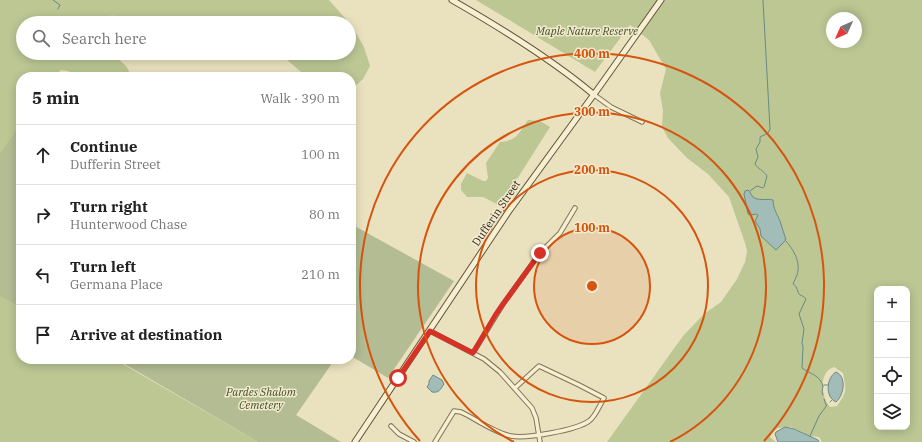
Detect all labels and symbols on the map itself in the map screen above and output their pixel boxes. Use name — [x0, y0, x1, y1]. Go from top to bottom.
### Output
north arrow — [826, 12, 862, 48]
park label: Maple Nature Reserve — [535, 24, 638, 38]
text: 400 m — [574, 46, 610, 61]
text: 300 m — [574, 104, 610, 119]
text: 200 m — [574, 162, 610, 177]
street label: Dufferin Street — [469, 177, 523, 249]
text: 100 m — [574, 220, 610, 235]
route end — [531, 244, 549, 262]
centre of rings — [585, 279, 599, 293]
route start — [389, 369, 407, 387]
park label: Pardes Shalom Cemetery — [225, 385, 297, 412]

